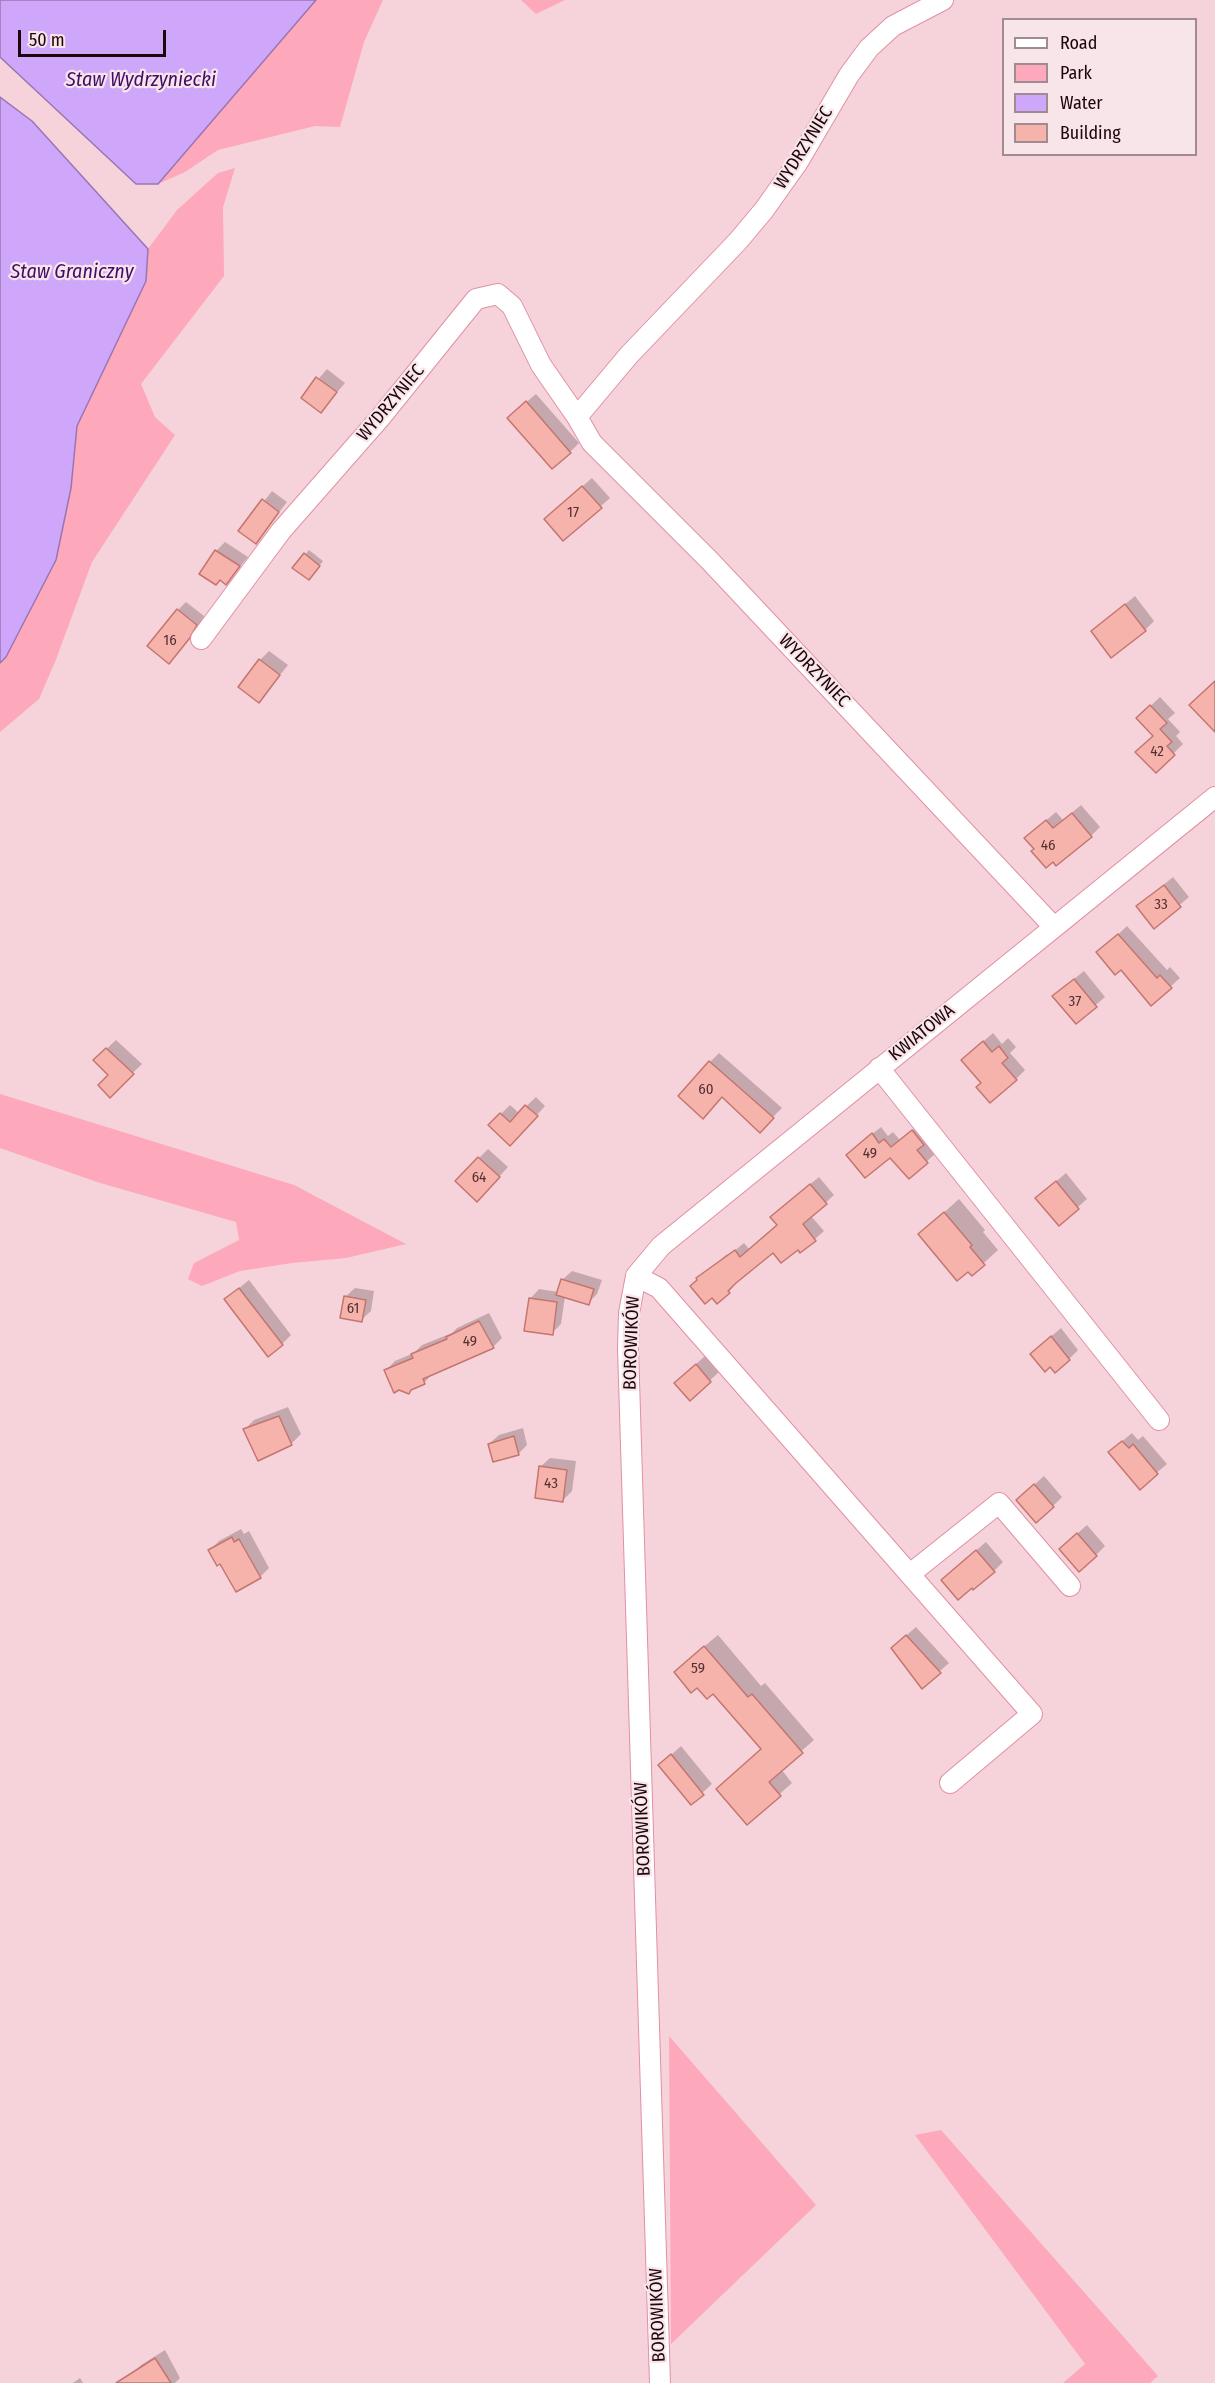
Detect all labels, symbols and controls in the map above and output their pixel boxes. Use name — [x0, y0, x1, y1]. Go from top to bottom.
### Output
scale bar — [21, 18, 170, 56]
legend — [1002, 18, 1197, 156]
text: 50 m — [29, 29, 65, 51]
text: Road — [1060, 32, 1097, 54]
text: Park — [1060, 62, 1092, 84]
water label: Staw Wydrzyniecki — [66, 68, 216, 92]
text: Water — [1060, 92, 1103, 114]
street label: WYDRZYNIEC — [770, 103, 838, 193]
text: Building — [1060, 122, 1121, 144]
water label: Staw Graniczny — [10, 260, 134, 284]
street label: WYDRZYNIEC — [353, 360, 429, 446]
house number: 17 — [567, 504, 579, 522]
street label: WYDRZYNIEC — [774, 630, 854, 712]
house number: 16 — [163, 632, 177, 650]
house number: 42 — [1150, 743, 1164, 761]
house number: 46 — [1041, 837, 1055, 855]
house number: 33 — [1154, 896, 1168, 914]
house number: 37 — [1069, 993, 1081, 1011]
street label: KWIATOWA — [885, 1000, 959, 1066]
house number: 60 — [698, 1081, 714, 1099]
house number: 49 — [863, 1145, 877, 1163]
house number: 64 — [472, 1169, 486, 1187]
street label: BOROWIKÓW — [620, 1295, 644, 1391]
house number: 61 — [347, 1300, 359, 1318]
house number: 49 — [463, 1333, 477, 1351]
house number: 43 — [544, 1475, 558, 1493]
house number: 59 — [691, 1660, 705, 1678]
street label: BOROWIKÓW — [631, 1781, 655, 1877]
street label: BOROWIKÓW — [646, 2267, 670, 2363]

